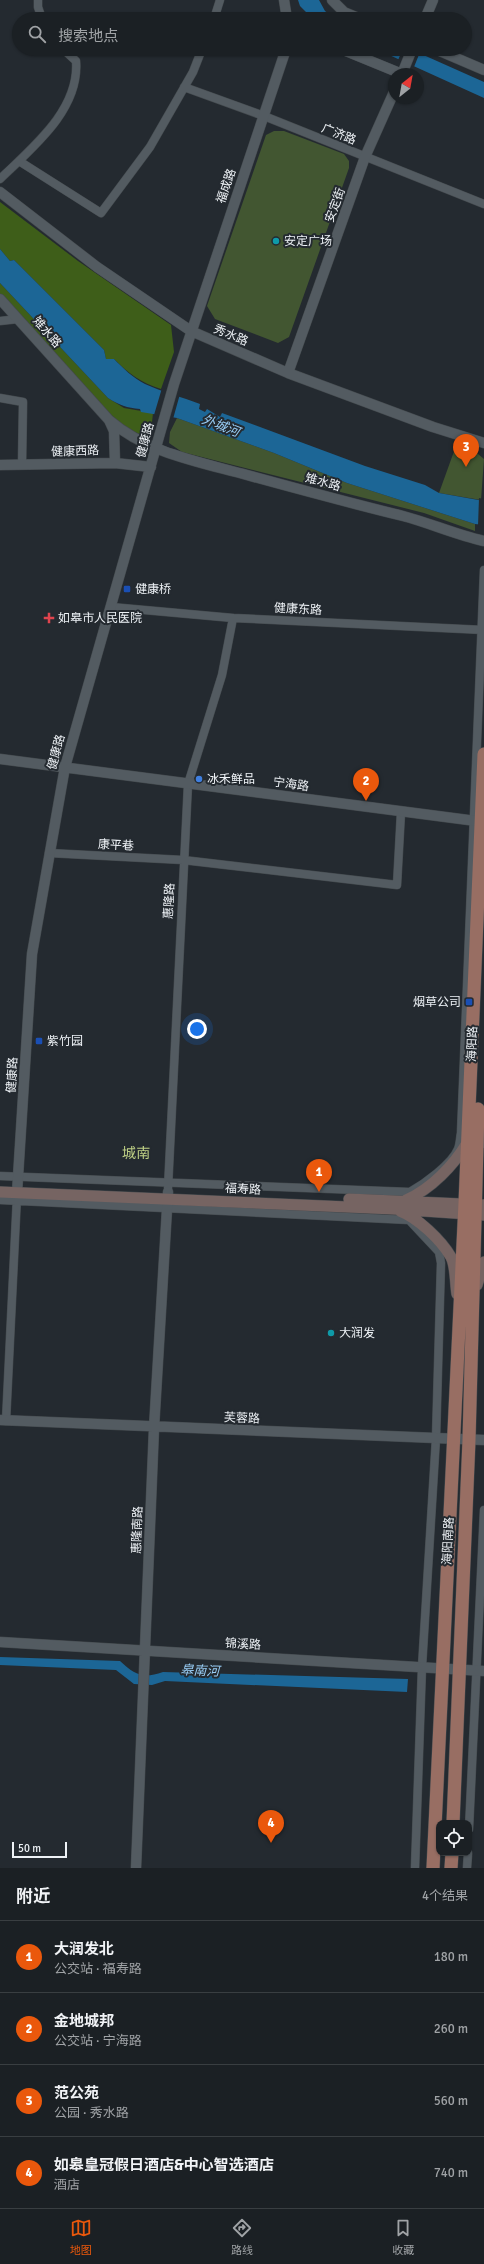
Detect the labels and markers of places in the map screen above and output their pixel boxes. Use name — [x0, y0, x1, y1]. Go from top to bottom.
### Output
place label: 安定广场 — [284, 234, 332, 249]
marker: 安定广场 — [271, 236, 281, 246]
pin: 3 — [453, 434, 479, 467]
place label: 健康桥 — [135, 582, 171, 597]
marker: 健康桥 — [122, 584, 132, 594]
place label: 如皋市人民医院 — [58, 611, 142, 626]
marker: 如皋市人民医院 — [43, 612, 55, 624]
pin: 2 — [353, 768, 379, 801]
place label: 冰禾鲜品 — [207, 772, 255, 787]
marker: 冰禾鲜品 — [194, 774, 204, 784]
place label: 烟草公司 — [413, 995, 461, 1010]
marker: 烟草公司 — [464, 997, 474, 1007]
place label: 紫竹园 — [47, 1034, 83, 1049]
marker: 紫竹园 — [34, 1036, 44, 1046]
pin: 1 — [306, 1159, 332, 1192]
place label: 大润发 — [339, 1326, 375, 1341]
marker: 大润发 — [326, 1328, 336, 1338]
pin: 4 — [258, 1810, 284, 1843]

